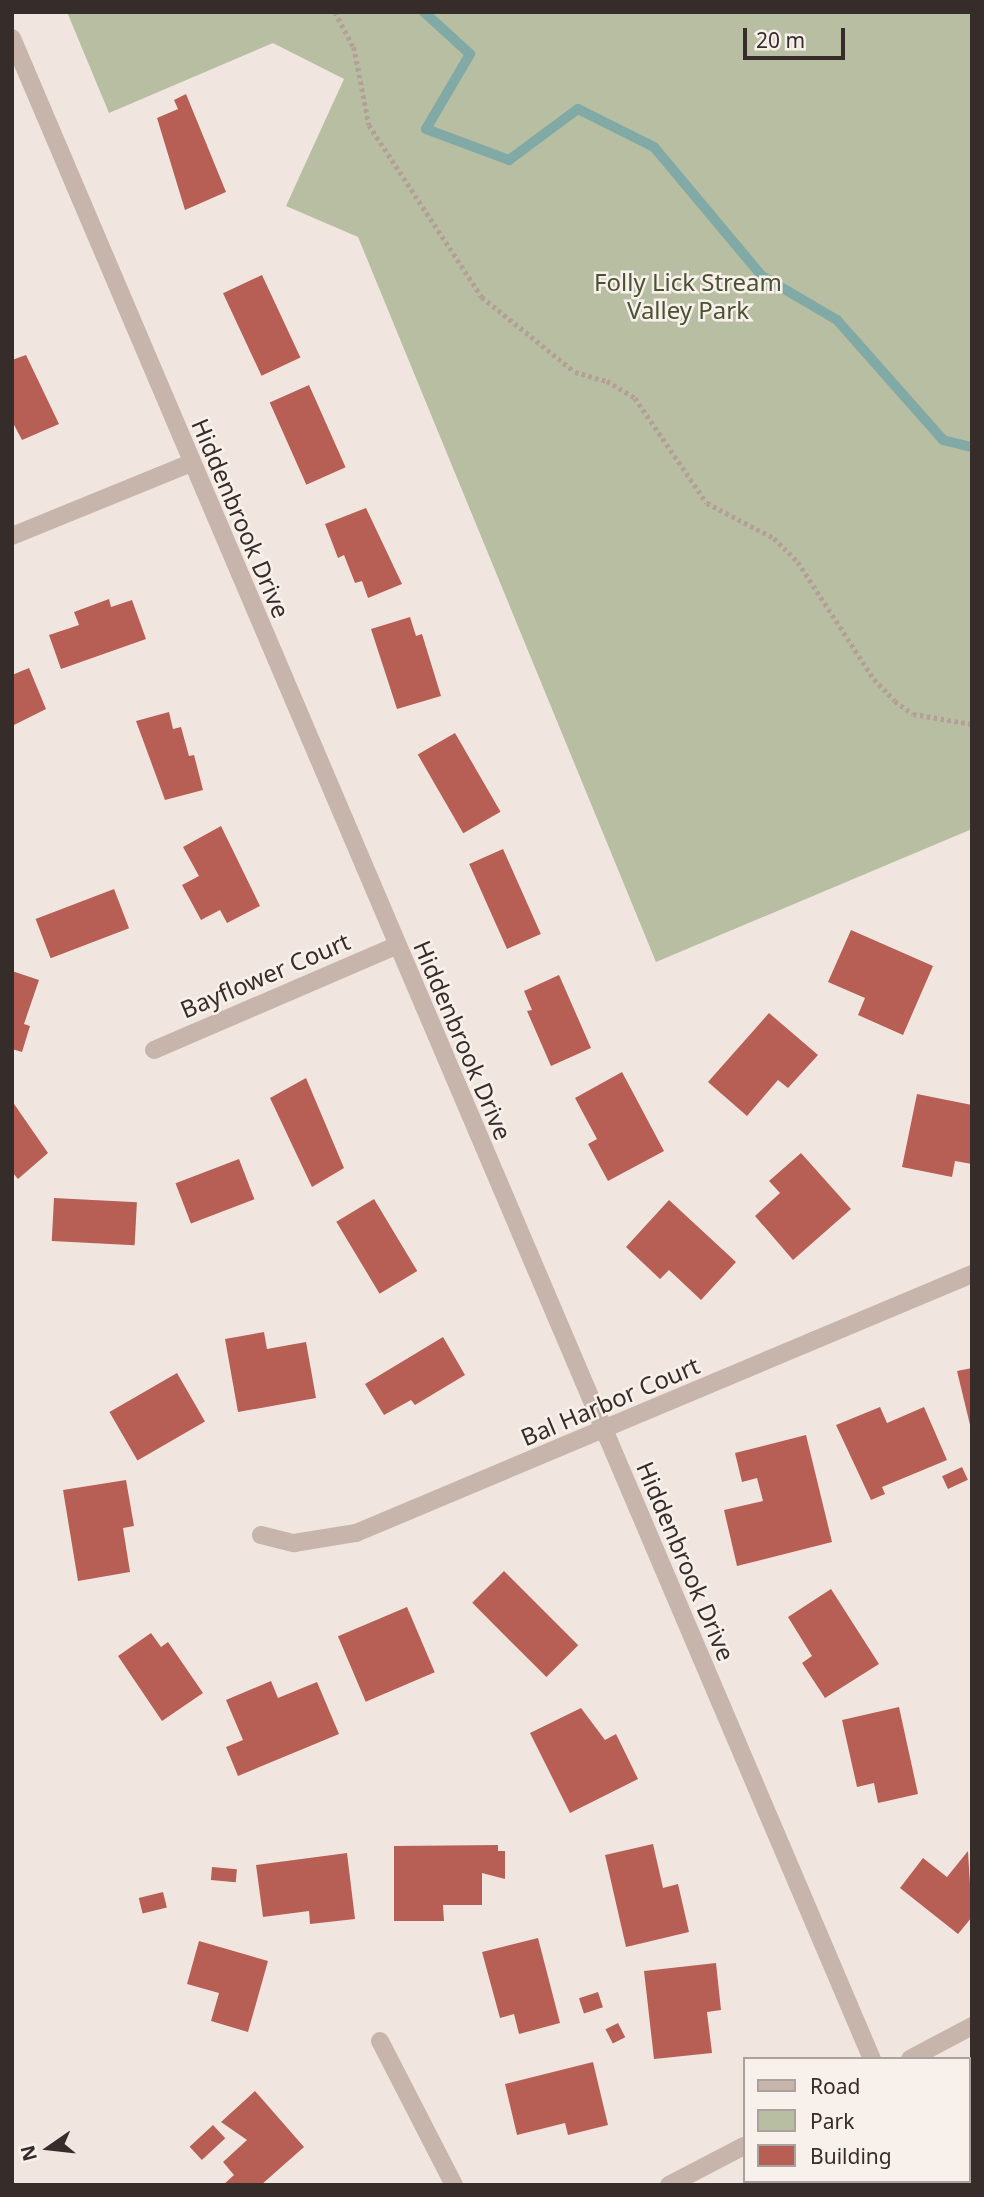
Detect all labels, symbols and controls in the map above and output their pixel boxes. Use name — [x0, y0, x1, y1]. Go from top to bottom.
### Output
scale bar — [746, 14, 848, 58]
text: 20 m — [756, 26, 805, 54]
park label: Folly Lick Stream Valley Park — [594, 268, 782, 324]
street label: Hiddenbrook Drive — [186, 414, 296, 622]
street label: Bayflower Court — [176, 926, 354, 1024]
street label: Hiddenbrook Drive — [408, 936, 518, 1144]
street label: Bal Harbor Court — [516, 1350, 704, 1452]
street label: Hiddenbrook Drive — [631, 1457, 741, 1665]
legend — [743, 2057, 970, 2183]
text: Road — [810, 2072, 860, 2100]
text: Park — [810, 2107, 854, 2135]
north arrow — [14, 2113, 84, 2183]
text: N — [14, 2142, 43, 2164]
text: Building — [810, 2142, 892, 2170]

